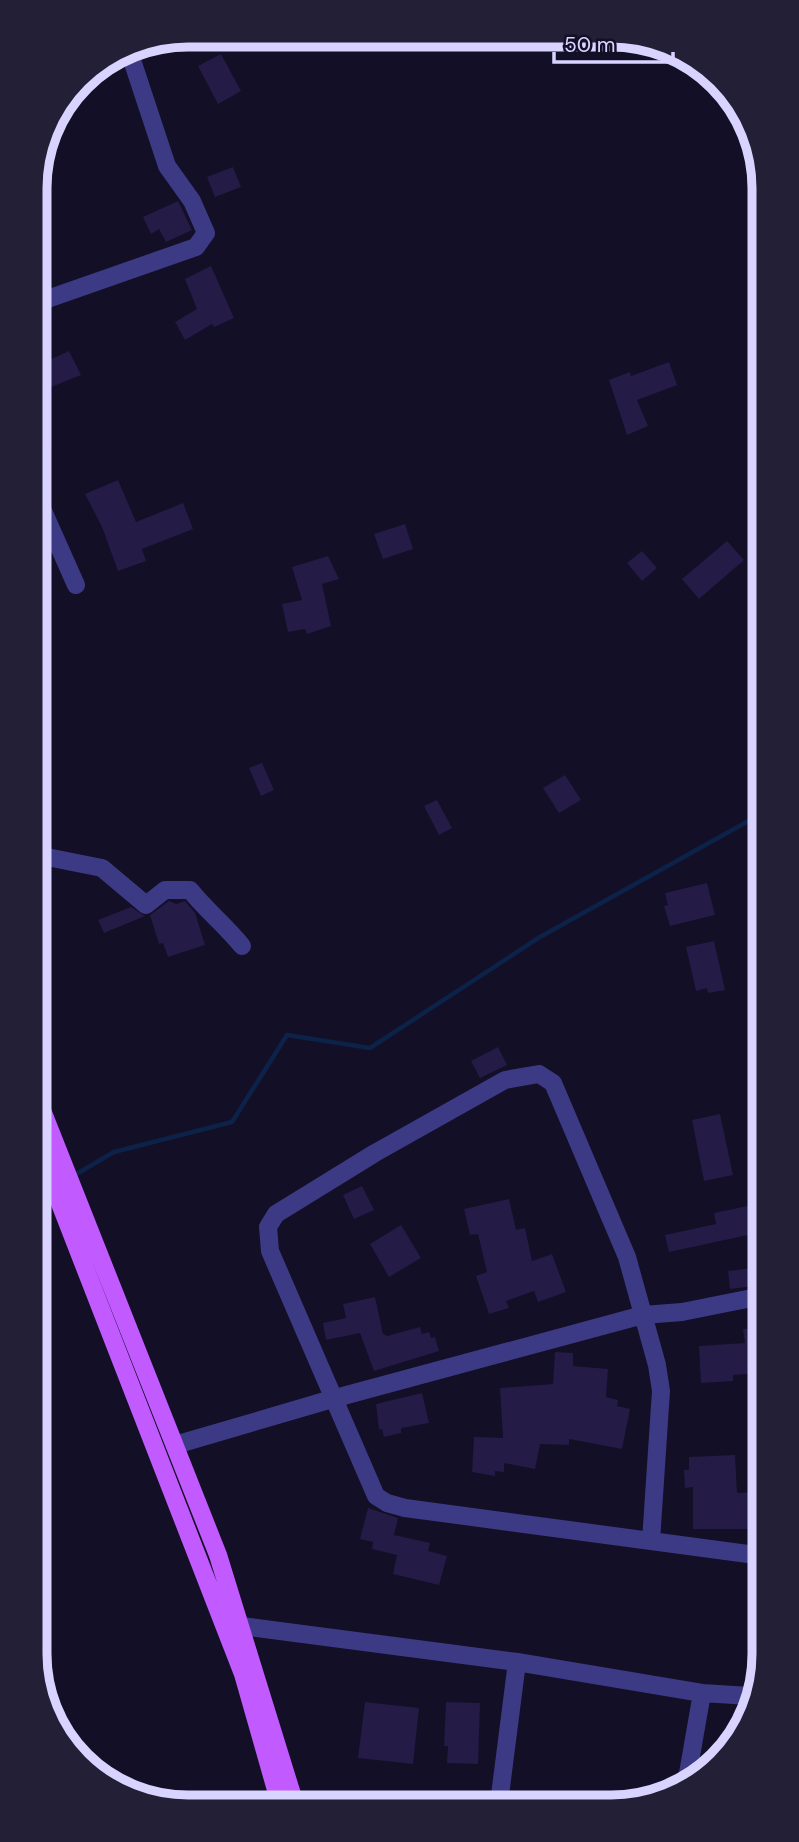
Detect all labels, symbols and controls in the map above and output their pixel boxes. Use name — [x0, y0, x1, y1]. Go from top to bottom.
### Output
scale bar — [554, 21, 673, 65]
text: 50 m — [564, 31, 615, 59]

